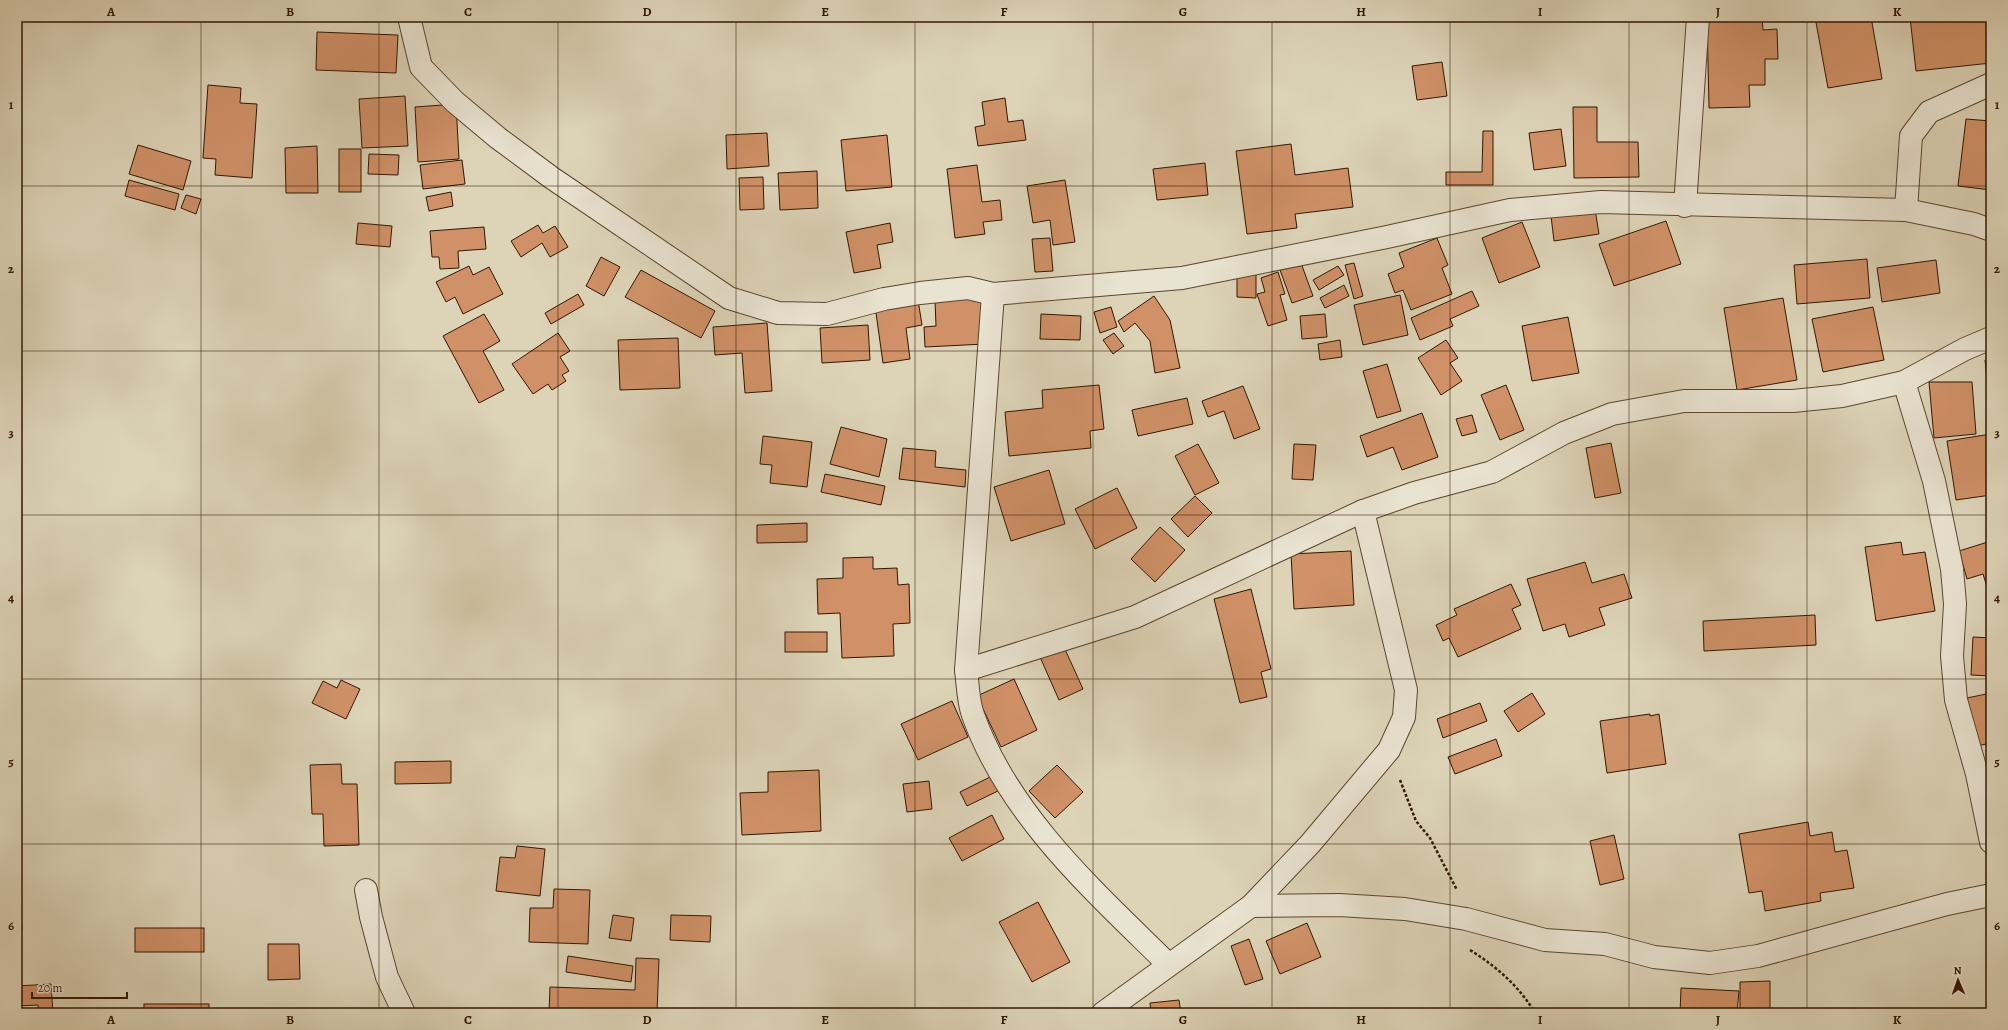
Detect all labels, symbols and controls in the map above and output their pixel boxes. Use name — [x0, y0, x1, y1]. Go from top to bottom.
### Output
text: A — [106, 3, 116, 20]
text: B — [286, 3, 294, 20]
text: C — [464, 3, 472, 20]
text: D — [642, 3, 652, 20]
text: E — [821, 3, 829, 20]
text: F — [1001, 3, 1008, 20]
text: G — [1179, 3, 1187, 20]
text: H — [1356, 3, 1366, 20]
text: I — [1538, 3, 1543, 20]
text: J — [1716, 3, 1720, 20]
text: K — [1893, 3, 1902, 20]
text: 1 — [9, 96, 14, 113]
text: 1 — [1995, 96, 2000, 113]
text: 2 — [8, 260, 15, 277]
text: 2 — [1994, 260, 2001, 277]
text: 3 — [8, 424, 14, 441]
text: 3 — [1994, 424, 2000, 441]
text: 4 — [8, 589, 14, 606]
text: 4 — [1994, 589, 2000, 606]
text: 5 — [8, 753, 14, 770]
text: 5 — [1994, 753, 2000, 770]
text: 6 — [8, 917, 14, 934]
text: 6 — [1994, 917, 2000, 934]
north arrow — [1938, 960, 1978, 1000]
text: N — [1953, 963, 1962, 978]
scale bar — [32, 974, 127, 1000]
text: 20 m — [38, 980, 62, 996]
text: A — [106, 1011, 116, 1028]
text: B — [286, 1011, 294, 1028]
text: C — [464, 1011, 472, 1028]
text: D — [642, 1011, 652, 1028]
text: E — [821, 1011, 829, 1028]
text: F — [1001, 1011, 1008, 1028]
text: G — [1179, 1011, 1187, 1028]
text: H — [1356, 1011, 1366, 1028]
text: I — [1538, 1011, 1543, 1028]
text: J — [1716, 1011, 1720, 1028]
text: K — [1893, 1011, 1902, 1028]

